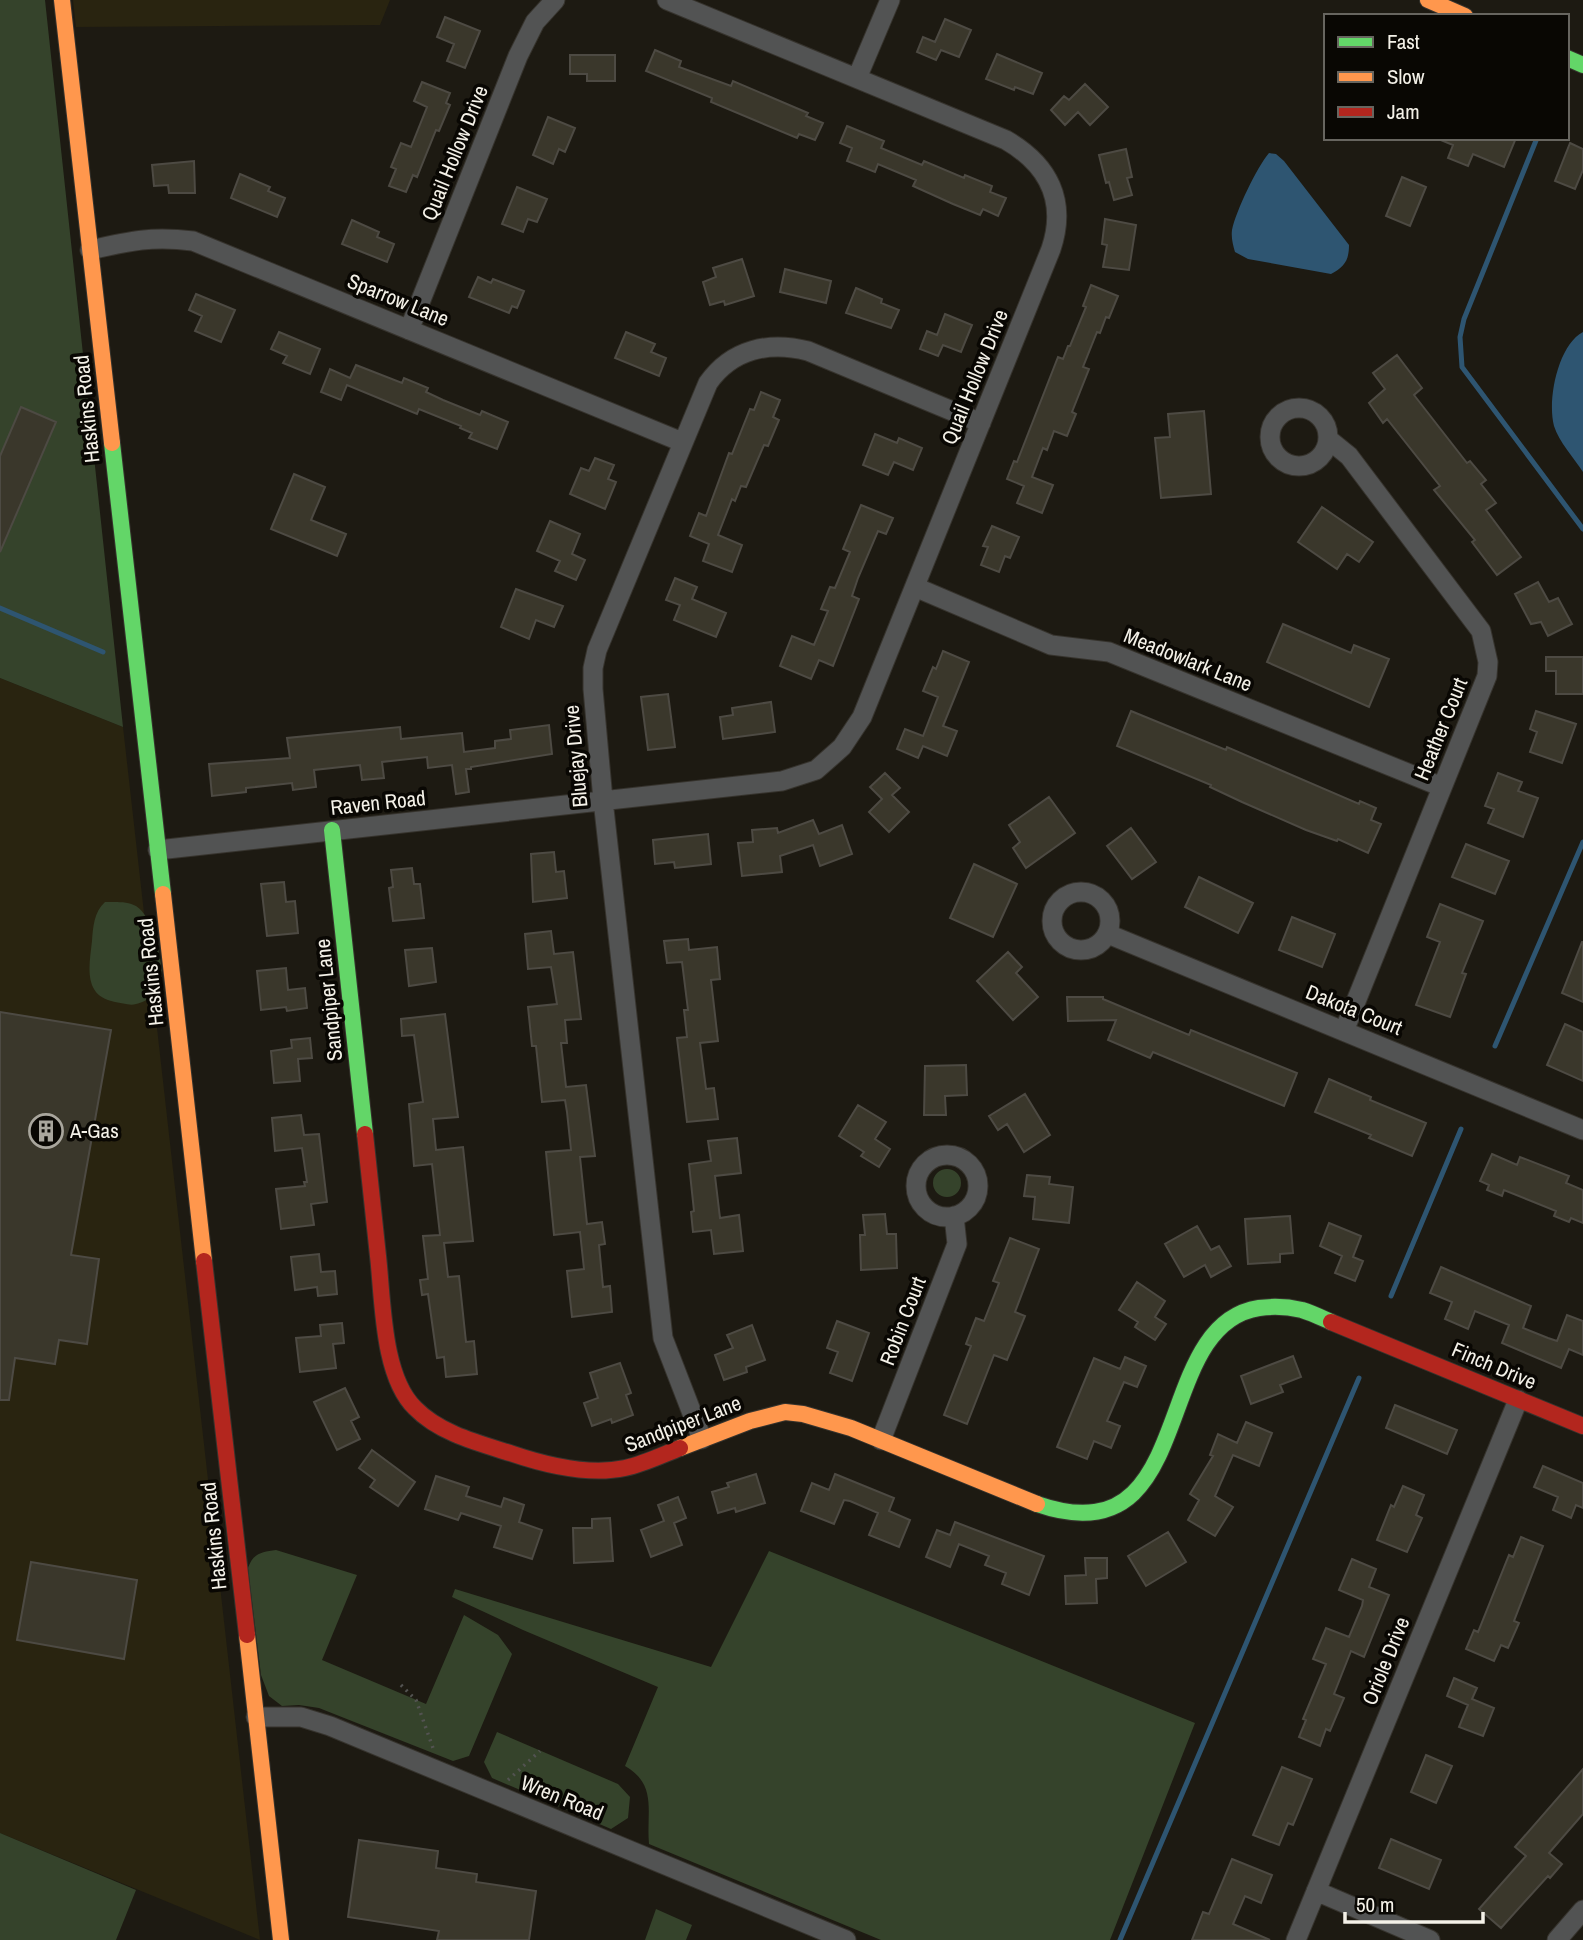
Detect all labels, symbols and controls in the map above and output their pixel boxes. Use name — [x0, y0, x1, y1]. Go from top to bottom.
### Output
legend — [1324, 14, 1569, 140]
text: Fast — [1387, 27, 1420, 56]
text: Slow — [1387, 62, 1425, 91]
street label: Quail Hollow Drive — [414, 81, 495, 225]
text: Jam — [1387, 97, 1420, 126]
street label: Sparrow Lane — [343, 266, 453, 333]
street label: Quail Hollow Drive — [934, 305, 1015, 449]
street label: Haskins Road — [66, 354, 107, 464]
street label: Meadowlark Lane — [1120, 621, 1257, 698]
street label: Heather Court — [1407, 673, 1474, 784]
street label: Bluejay Drive — [557, 704, 594, 808]
street label: Raven Road — [329, 783, 427, 822]
street label: Haskins Road — [130, 917, 171, 1027]
street label: Sandpiper Lane — [308, 938, 349, 1063]
street label: Dakota Court — [1302, 977, 1407, 1042]
building icon: A-Gas — [27, 1112, 65, 1150]
place label: A-Gas — [69, 1116, 119, 1145]
street label: Robin Court — [872, 1272, 933, 1369]
street label: Finch Drive — [1448, 1335, 1541, 1396]
street label: Sandpiper Lane — [620, 1388, 745, 1459]
street label: Haskins Road — [193, 1481, 234, 1591]
street label: Oriole Drive — [1355, 1612, 1416, 1709]
street label: Wren Road — [517, 1768, 608, 1827]
scale bar — [1345, 1881, 1483, 1925]
text: 50 m — [1356, 1890, 1394, 1919]

